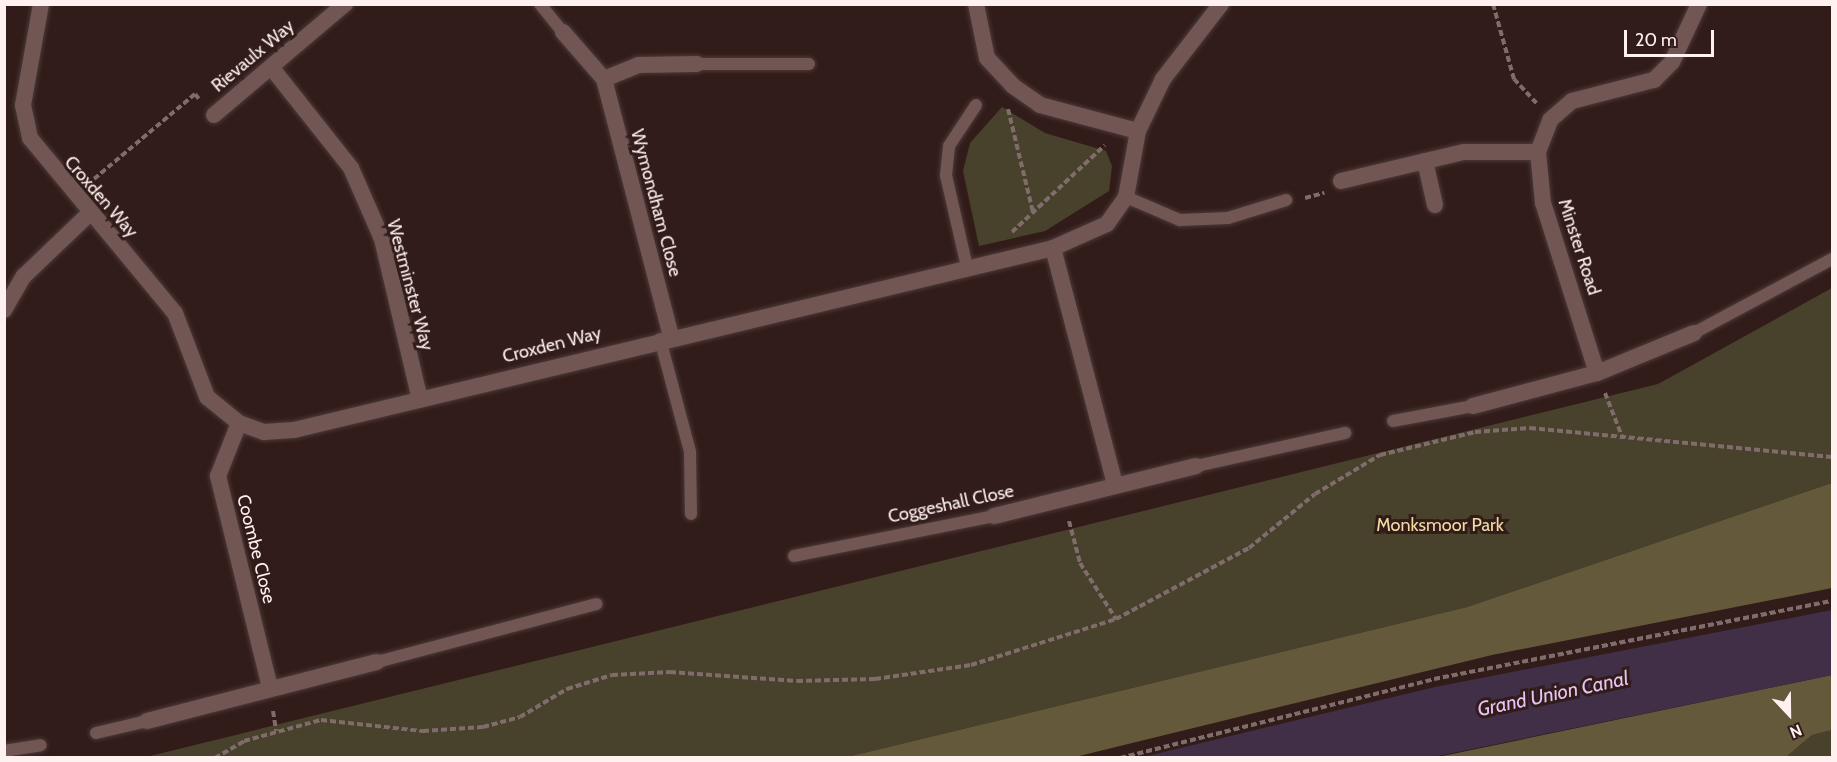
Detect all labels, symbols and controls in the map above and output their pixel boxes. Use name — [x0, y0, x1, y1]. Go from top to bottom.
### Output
street label: Rievaulx Way — [207, 15, 299, 97]
scale bar — [1627, 18, 1717, 56]
text: 20 m — [1635, 29, 1677, 51]
street label: Wymondham Close — [626, 127, 686, 279]
street label: Croxden Way — [60, 152, 142, 242]
street label: Minster Road — [1553, 196, 1605, 298]
street label: Westminster Way — [382, 217, 438, 353]
street label: Croxden Way — [500, 322, 604, 368]
street label: Coggeshall Close — [886, 480, 1016, 528]
street label: Coombe Close — [232, 492, 280, 606]
park label: Monksmoor Park — [1376, 514, 1504, 536]
water label: Grand Union Canal — [1475, 666, 1631, 722]
north arrow — [1759, 684, 1819, 744]
text: N — [1787, 720, 1805, 742]

